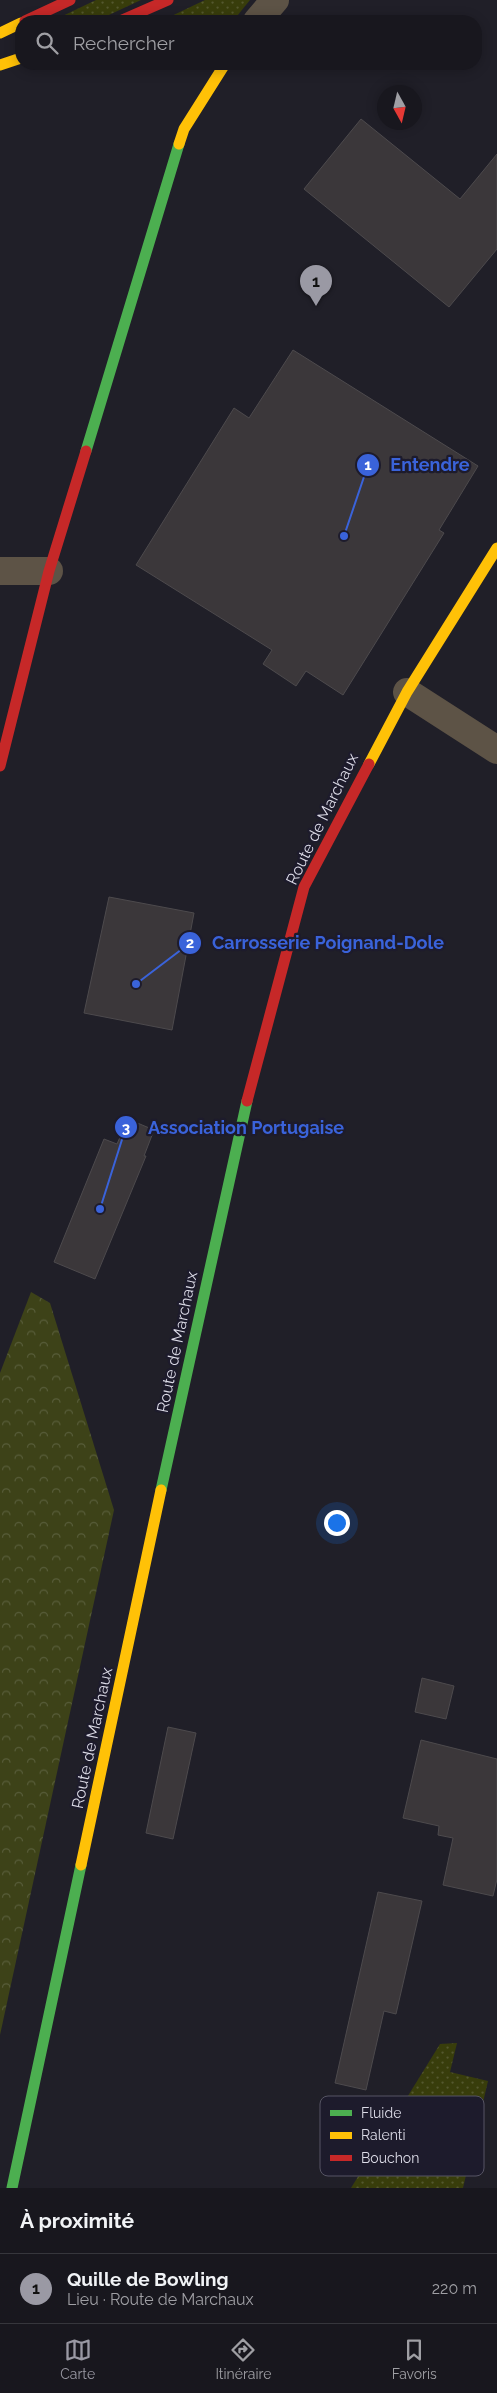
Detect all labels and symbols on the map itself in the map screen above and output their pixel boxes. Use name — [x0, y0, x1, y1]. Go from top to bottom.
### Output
north arrow — [377, 85, 422, 130]
pin: 1 — [300, 265, 332, 306]
callout: Entendre — [356, 448, 480, 481]
text: Entendre — [390, 454, 470, 475]
text: 1 — [364, 456, 372, 474]
street label: Route de Marchaux — [282, 750, 362, 888]
callout: Carrosserie Poignand-Dole — [177, 926, 454, 959]
text: Carrosserie Poignand-Dole — [212, 932, 444, 953]
text: 2 — [186, 934, 194, 952]
callout: Association Portugaise — [113, 1111, 354, 1144]
text: Association Portugaise — [148, 1117, 344, 1138]
text: 3 — [122, 1119, 130, 1137]
street label: Route de Marchaux — [153, 1270, 201, 1414]
your location — [324, 1510, 350, 1536]
street label: Route de Marchaux — [68, 1666, 116, 1810]
legend — [320, 2096, 484, 2176]
text: Fluide — [361, 2105, 401, 2121]
text: Ralenti — [361, 2127, 406, 2143]
text: Bouchon — [361, 2150, 419, 2166]

